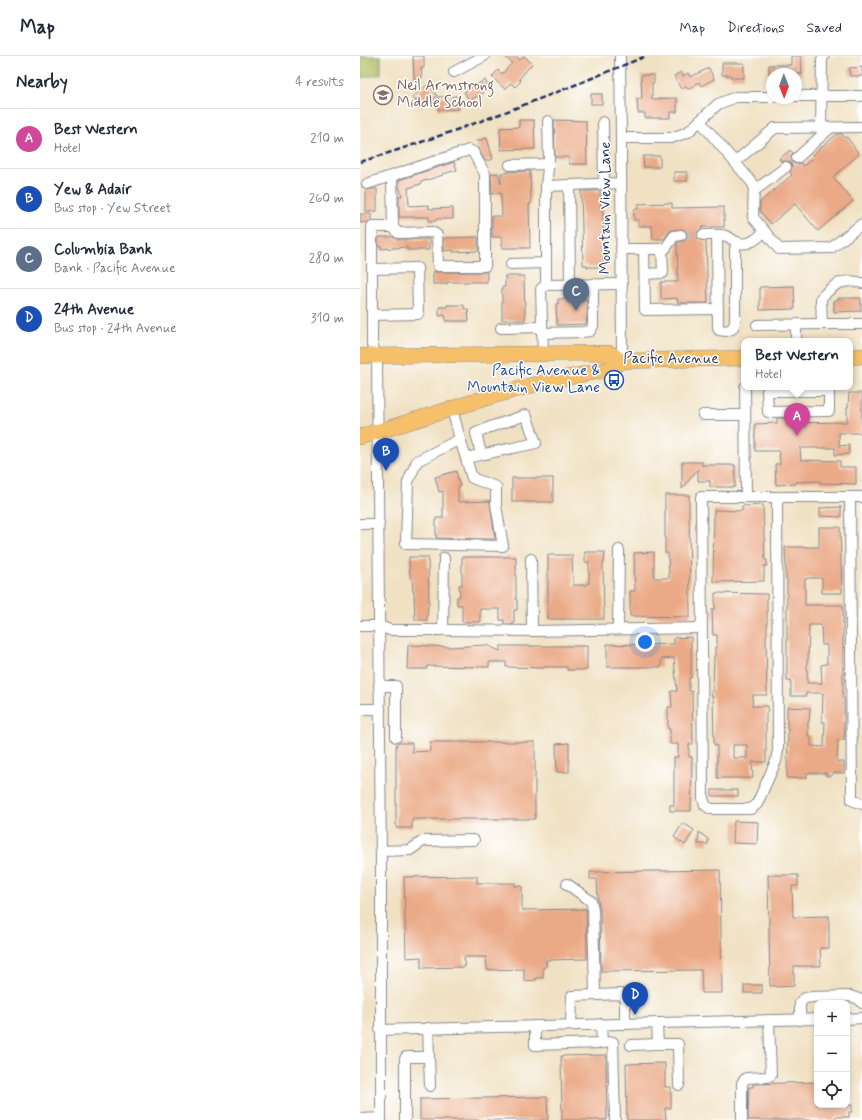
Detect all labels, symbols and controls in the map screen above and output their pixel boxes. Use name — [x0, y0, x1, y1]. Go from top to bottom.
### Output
text: Map — [20, 15, 55, 40]
text: Map — [679, 19, 705, 37]
text: Directions — [727, 19, 785, 37]
text: Saved — [807, 19, 842, 37]
north arrow — [766, 68, 802, 104]
text: Nearby — [16, 71, 68, 93]
text: 4 results — [295, 74, 344, 91]
place label: Neil Armstrong Middle School — [397, 76, 494, 113]
school or university icon: Neil Armstrong Middle School — [372, 84, 394, 106]
text: Best Western — [54, 120, 138, 140]
text: A — [25, 130, 33, 147]
text: 210 m — [310, 130, 344, 147]
text: Hotel — [54, 140, 80, 157]
street label: Mountain View Lane — [596, 141, 616, 274]
text: Yew & Adair — [54, 180, 132, 200]
text: B — [25, 190, 33, 207]
text: 260 m — [309, 190, 344, 207]
text: Bus stop · Yew Street — [54, 200, 172, 217]
text: Columbia Bank — [54, 240, 152, 260]
text: C — [24, 250, 34, 267]
text: 280 m — [309, 250, 344, 267]
text: Bank · Pacific Avenue — [54, 260, 175, 277]
pin: C — [563, 278, 589, 311]
text: 24th Avenue — [54, 300, 134, 320]
text: D — [25, 310, 33, 327]
text: 310 m — [311, 310, 344, 327]
text: Bus stop · 24th Avenue — [54, 320, 177, 337]
popup — [741, 338, 853, 390]
text: Best Western — [755, 346, 839, 366]
street label: Pacific Avenue — [623, 349, 719, 369]
place label: Pacific Avenue & Mountain View Lane — [467, 361, 600, 398]
text: Hotel — [755, 366, 782, 383]
bus stop icon: Pacific Avenue & Mountain View Lane — [603, 369, 625, 391]
pin: A — [784, 403, 810, 436]
pin: B — [373, 438, 399, 471]
your location — [635, 632, 655, 652]
pin: D — [622, 982, 648, 1015]
map controls — [814, 1000, 850, 1108]
button: + — [814, 1000, 850, 1036]
button: − — [814, 1036, 850, 1072]
button: locate — [814, 1072, 850, 1108]

